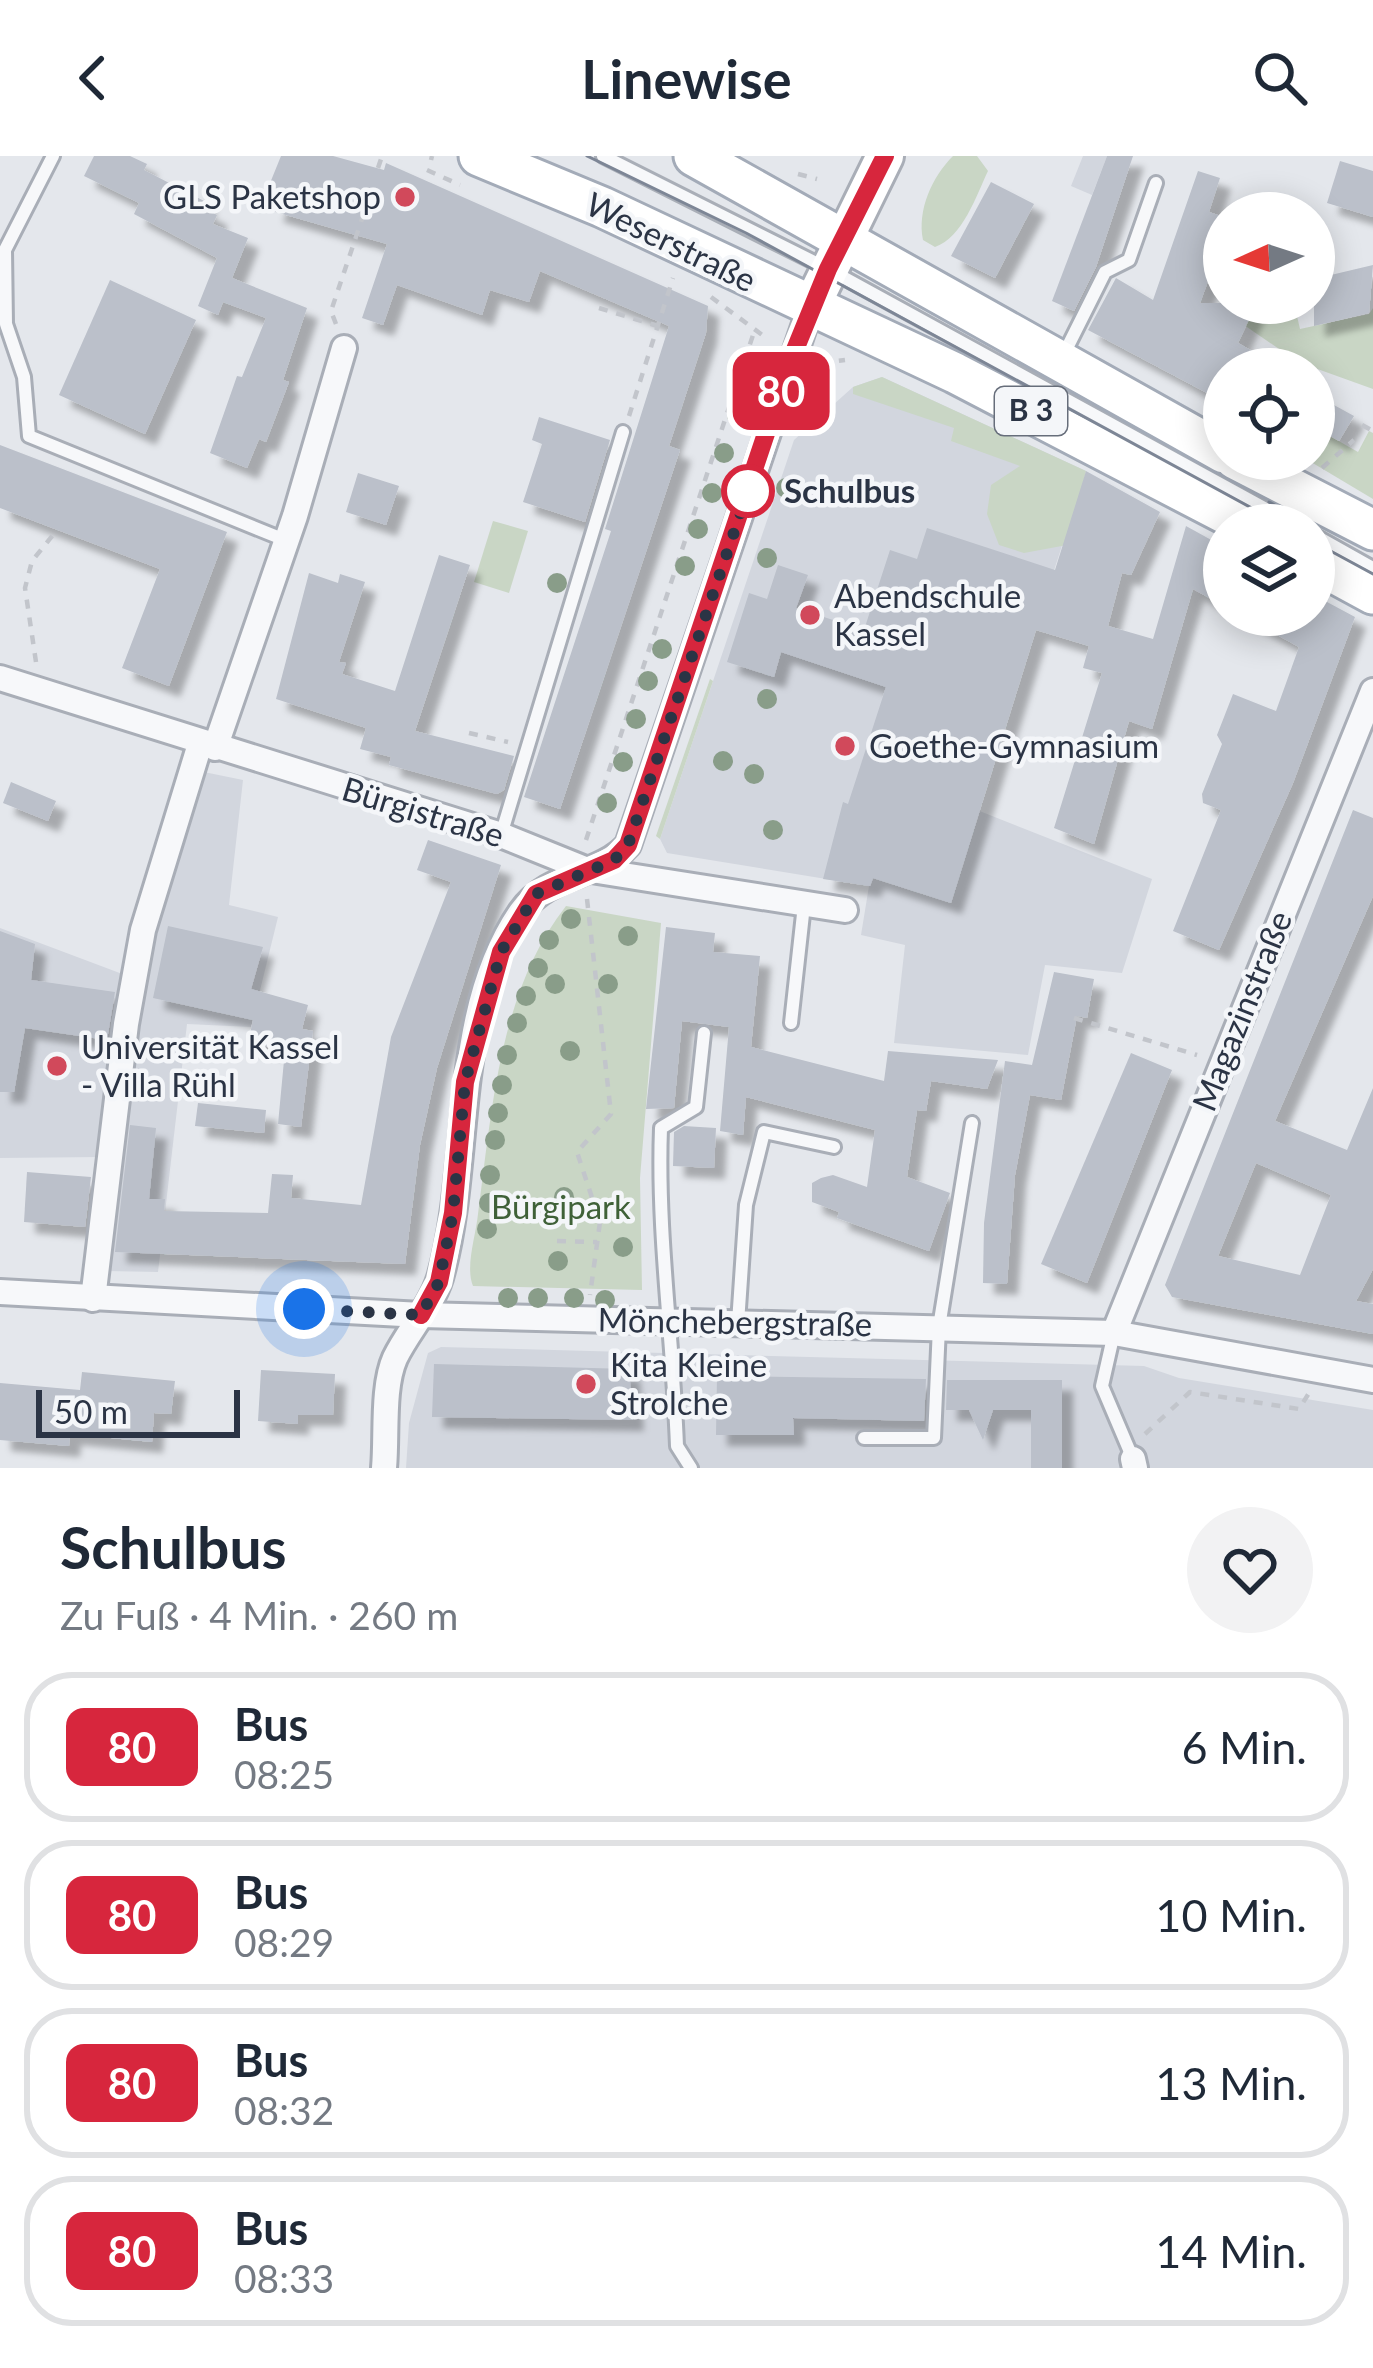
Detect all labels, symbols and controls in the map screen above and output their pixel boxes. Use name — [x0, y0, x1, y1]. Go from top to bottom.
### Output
icon: back — [60, 45, 126, 111]
icon: search — [1247, 45, 1313, 111]
text: Linewise — [581, 46, 792, 111]
place label: GLS Paketshop — [163, 176, 381, 216]
street label: Weserstraße — [580, 183, 763, 299]
marker: GLS Paketshop — [392, 184, 418, 210]
north arrow — [1203, 192, 1335, 324]
map controls — [1203, 192, 1335, 636]
button: locate — [1203, 348, 1335, 480]
line badge: 80 — [727, 352, 835, 430]
text: 80 — [757, 366, 805, 416]
road number: B 3 — [995, 387, 1067, 435]
marker: Schulbus — [723, 466, 773, 516]
place label: Schulbus — [784, 470, 915, 510]
button: layers — [1203, 504, 1335, 636]
place label: Abendschule Kassel — [834, 575, 1021, 653]
marker: Abendschule Kassel — [797, 602, 823, 628]
place label: Goethe-Gymnasium — [869, 725, 1159, 765]
marker: Goethe-Gymnasium — [832, 733, 858, 759]
street label: Bürgistraße — [338, 768, 509, 855]
street label: Magazinstraße — [1183, 905, 1299, 1116]
place label: Universität Kassel - Villa Rühl — [81, 1026, 339, 1104]
marker: Universität Kassel - Villa Rühl — [44, 1053, 70, 1079]
park label: Bürgipark — [491, 1186, 631, 1226]
your location — [274, 1279, 334, 1339]
street label: Mönchebergstraße — [597, 1299, 873, 1343]
place label: Kita Kleine Strolche — [610, 1344, 767, 1422]
marker: Kita Kleine Strolche — [573, 1371, 599, 1397]
scale bar — [36, 1384, 240, 1437]
text: 50 m — [54, 1391, 128, 1431]
button: heart — [1187, 1507, 1313, 1633]
text: Schulbus — [60, 1513, 287, 1581]
text: Zu Fuß · 4 Min. · 260 m — [60, 1592, 458, 1638]
text: Bus — [234, 1697, 308, 1751]
text: 6 Min. — [1181, 1720, 1307, 1774]
text: 80 — [108, 1722, 156, 1772]
text: 08:25 — [234, 1751, 334, 1797]
text: Bus — [234, 1865, 308, 1919]
text: 10 Min. — [1155, 1888, 1307, 1942]
text: 80 — [108, 1890, 156, 1940]
text: 08:29 — [234, 1919, 334, 1965]
text: Bus — [234, 2033, 308, 2087]
text: 13 Min. — [1155, 2056, 1307, 2110]
text: 80 — [108, 2058, 156, 2108]
text: 08:32 — [234, 2087, 334, 2133]
text: Bus — [234, 2201, 308, 2255]
text: 14 Min. — [1155, 2224, 1307, 2278]
text: 80 — [108, 2226, 156, 2276]
text: 08:33 — [234, 2255, 334, 2301]

